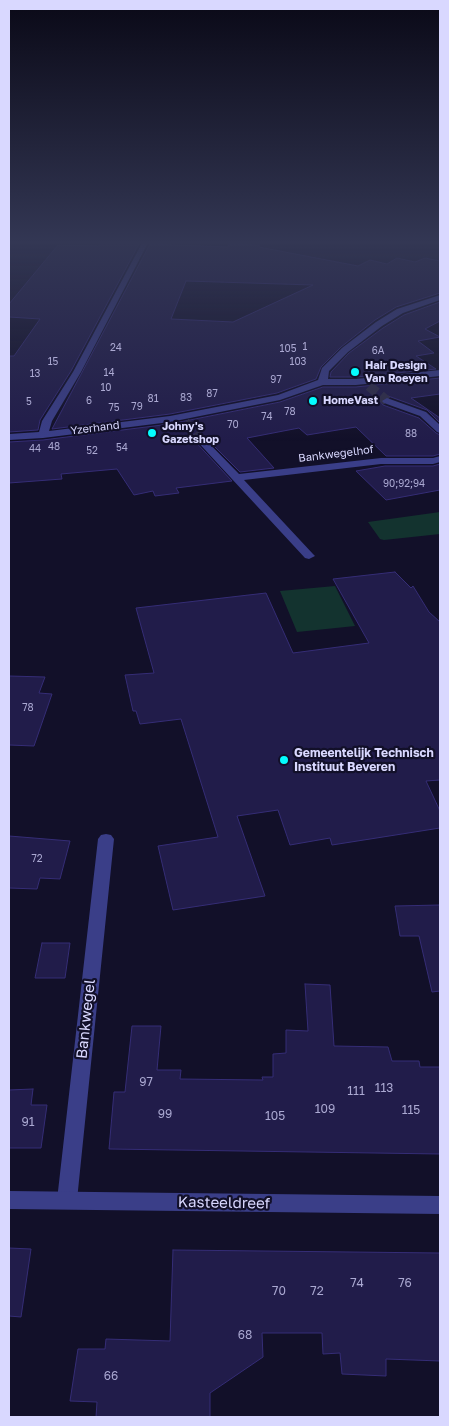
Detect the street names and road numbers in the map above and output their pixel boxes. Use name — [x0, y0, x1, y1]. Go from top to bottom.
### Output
street label: Yzerhand — [70, 418, 120, 438]
street label: Bankwegelhof — [298, 443, 374, 465]
street label: Bankwegel — [73, 978, 99, 1060]
street label: Kasteeldreef — [178, 1193, 270, 1213]

